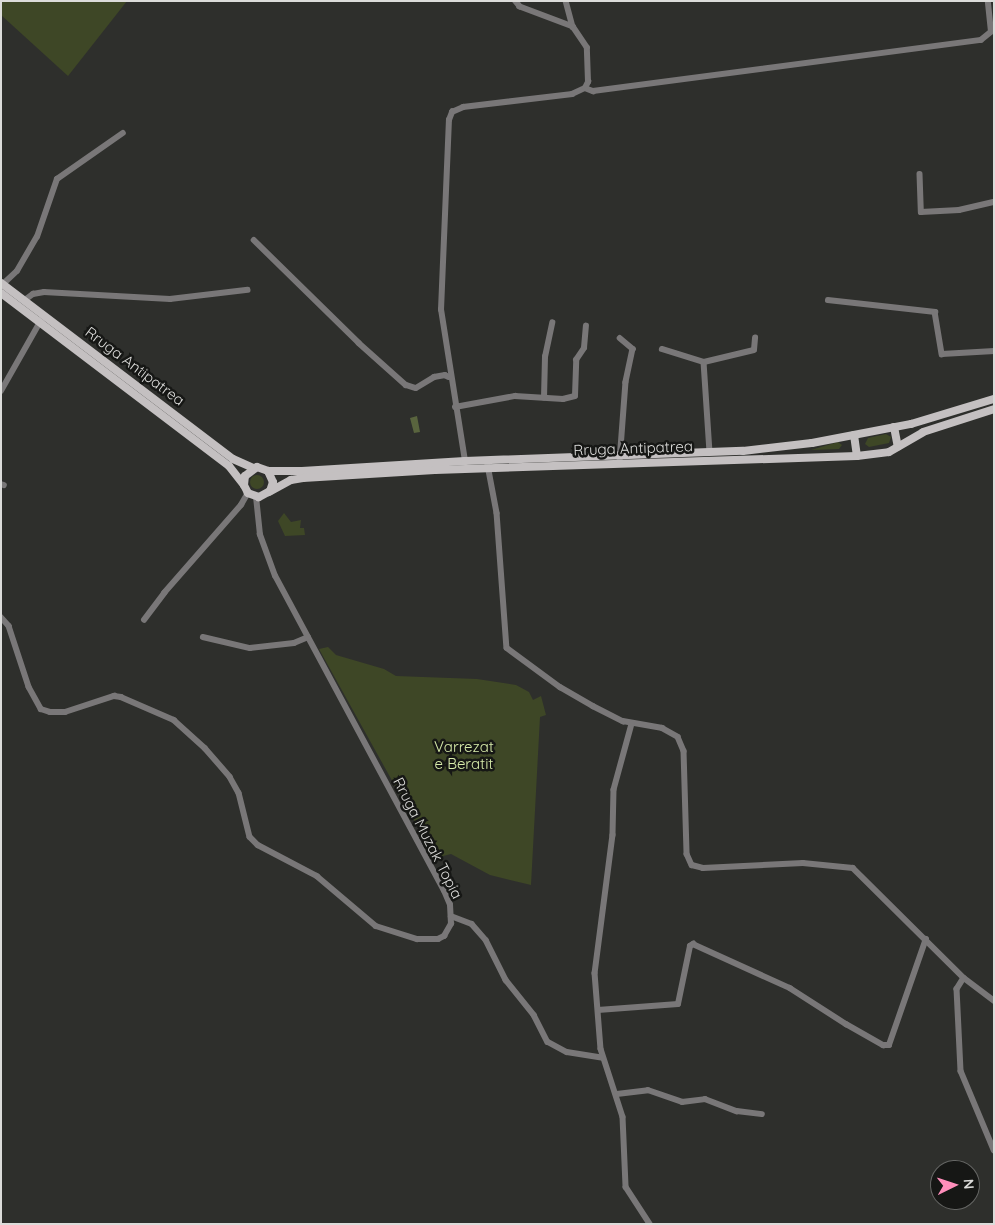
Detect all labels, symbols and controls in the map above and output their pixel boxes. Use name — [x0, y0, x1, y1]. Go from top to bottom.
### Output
street label: Rruga Antipatrea — [82, 323, 188, 409]
street label: Rruga Antipatrea — [573, 437, 693, 459]
park label: Varrezat e Beratit — [434, 737, 494, 772]
street label: Rruga Muzak Topia — [390, 774, 466, 902]
north arrow — [930, 1160, 980, 1210]
text: N — [960, 1178, 978, 1190]

